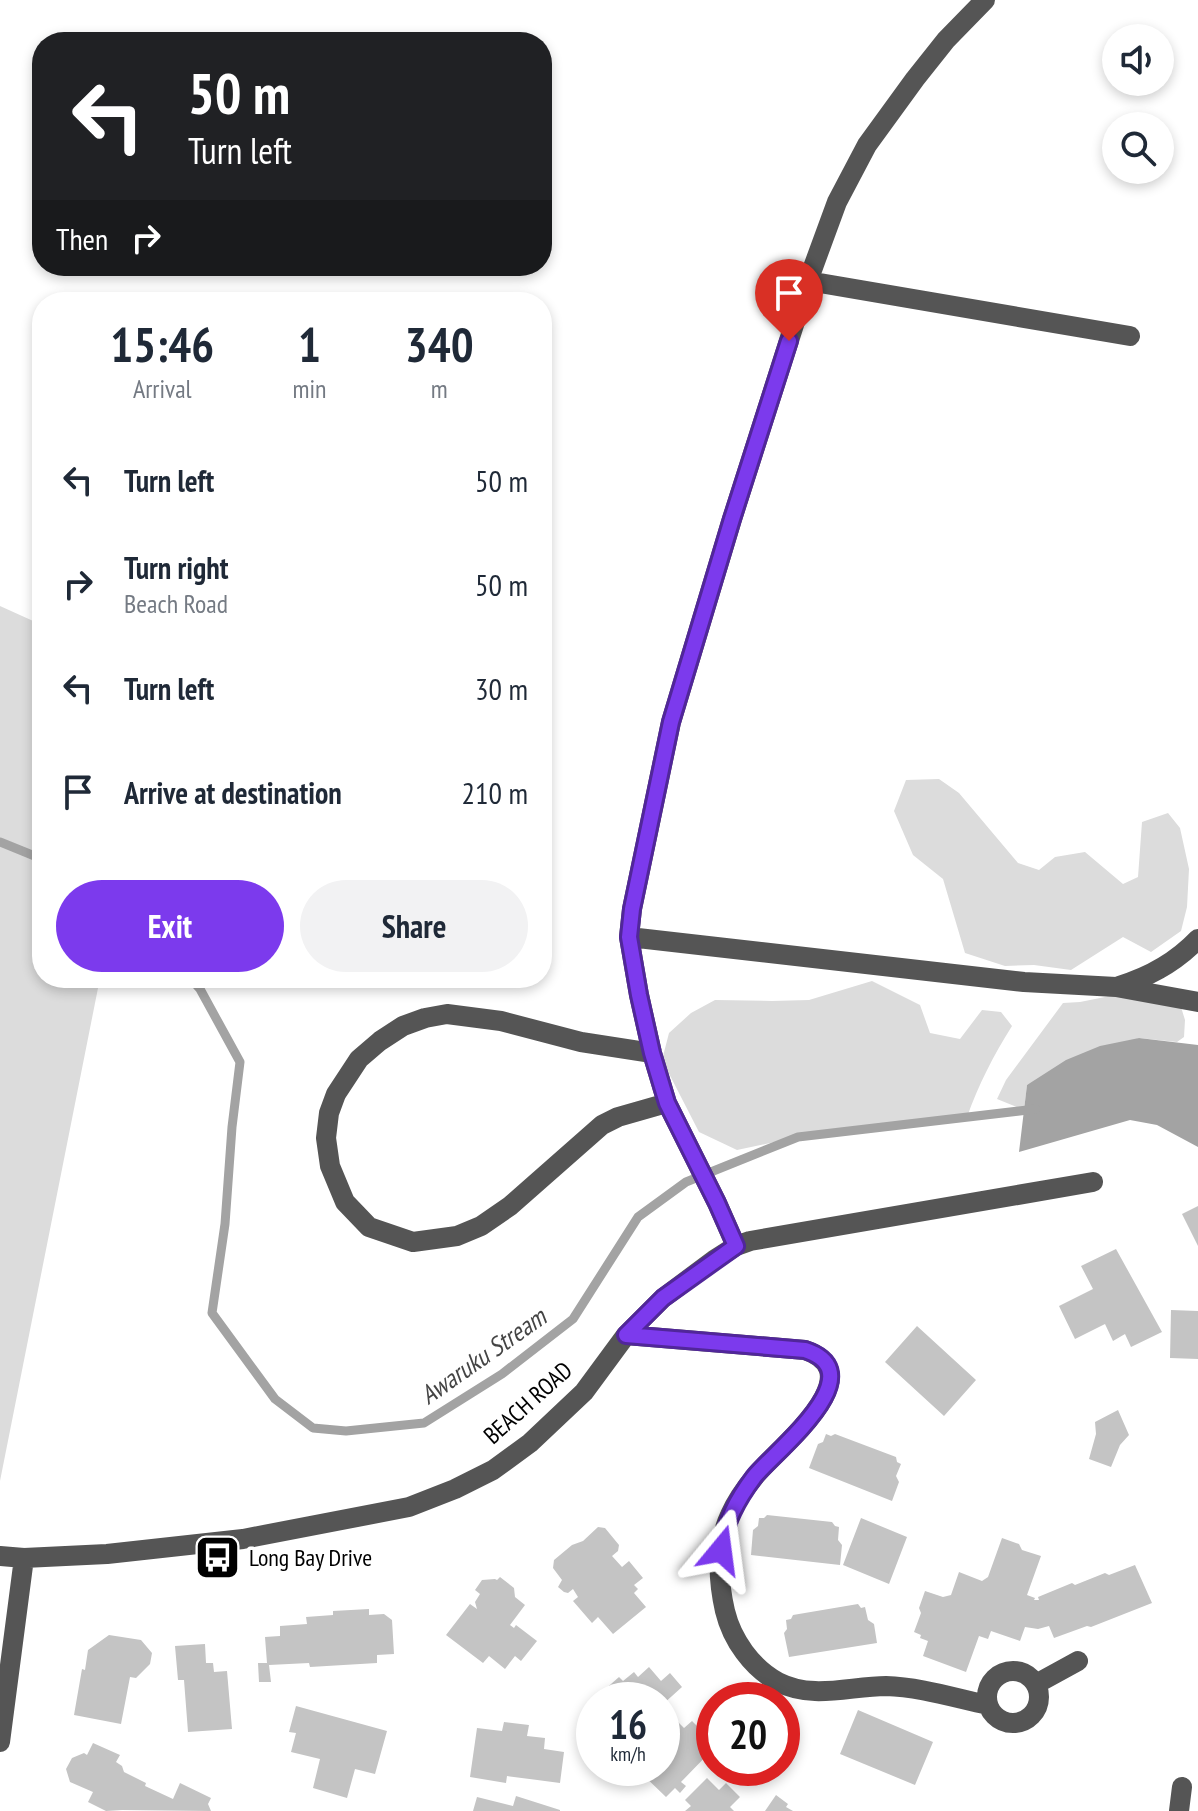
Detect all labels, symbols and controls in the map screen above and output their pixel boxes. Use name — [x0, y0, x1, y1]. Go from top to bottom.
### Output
map controls — [1102, 24, 1174, 184]
button: sound — [1102, 24, 1174, 96]
text: 50 m — [188, 57, 290, 129]
icon: left — [56, 64, 160, 168]
button: search — [1102, 112, 1174, 184]
text: Turn left — [188, 127, 292, 174]
icon: right — [124, 216, 168, 260]
text: Then — [56, 219, 108, 258]
pin — [755, 259, 823, 341]
icon: arrive — [767, 271, 811, 315]
text: 15:46 — [110, 313, 214, 375]
text: 1 — [298, 313, 321, 375]
text: 340 — [405, 313, 474, 375]
text: Arrival — [133, 372, 192, 405]
text: min — [292, 372, 326, 405]
text: m — [431, 372, 448, 405]
icon: left — [56, 458, 100, 502]
text: Turn left — [124, 461, 214, 500]
text: 50 m — [475, 461, 528, 500]
text: Turn right — [124, 548, 228, 587]
icon: right — [56, 562, 100, 606]
text: 50 m — [475, 565, 528, 604]
text: Beach Road — [124, 587, 228, 620]
icon: left — [56, 666, 100, 710]
text: Turn left — [124, 669, 214, 708]
text: 30 m — [475, 669, 528, 708]
icon: arrive — [56, 770, 100, 814]
text: Arrive at destination — [124, 773, 342, 812]
text: 210 m — [462, 773, 528, 812]
button: Exit — [56, 880, 284, 972]
button: Share — [300, 880, 528, 972]
water label: Awaruku Stream — [413, 1299, 554, 1411]
street label: BEACH ROAD — [477, 1355, 578, 1451]
position arrow — [679, 1508, 763, 1592]
bus stop icon: Long Bay Drive — [194, 1534, 242, 1582]
place label: Long Bay Drive — [249, 1542, 372, 1573]
speed limit sign: 20 — [696, 1682, 800, 1786]
text: 16 — [609, 1698, 647, 1750]
text: km/h — [610, 1741, 646, 1767]

